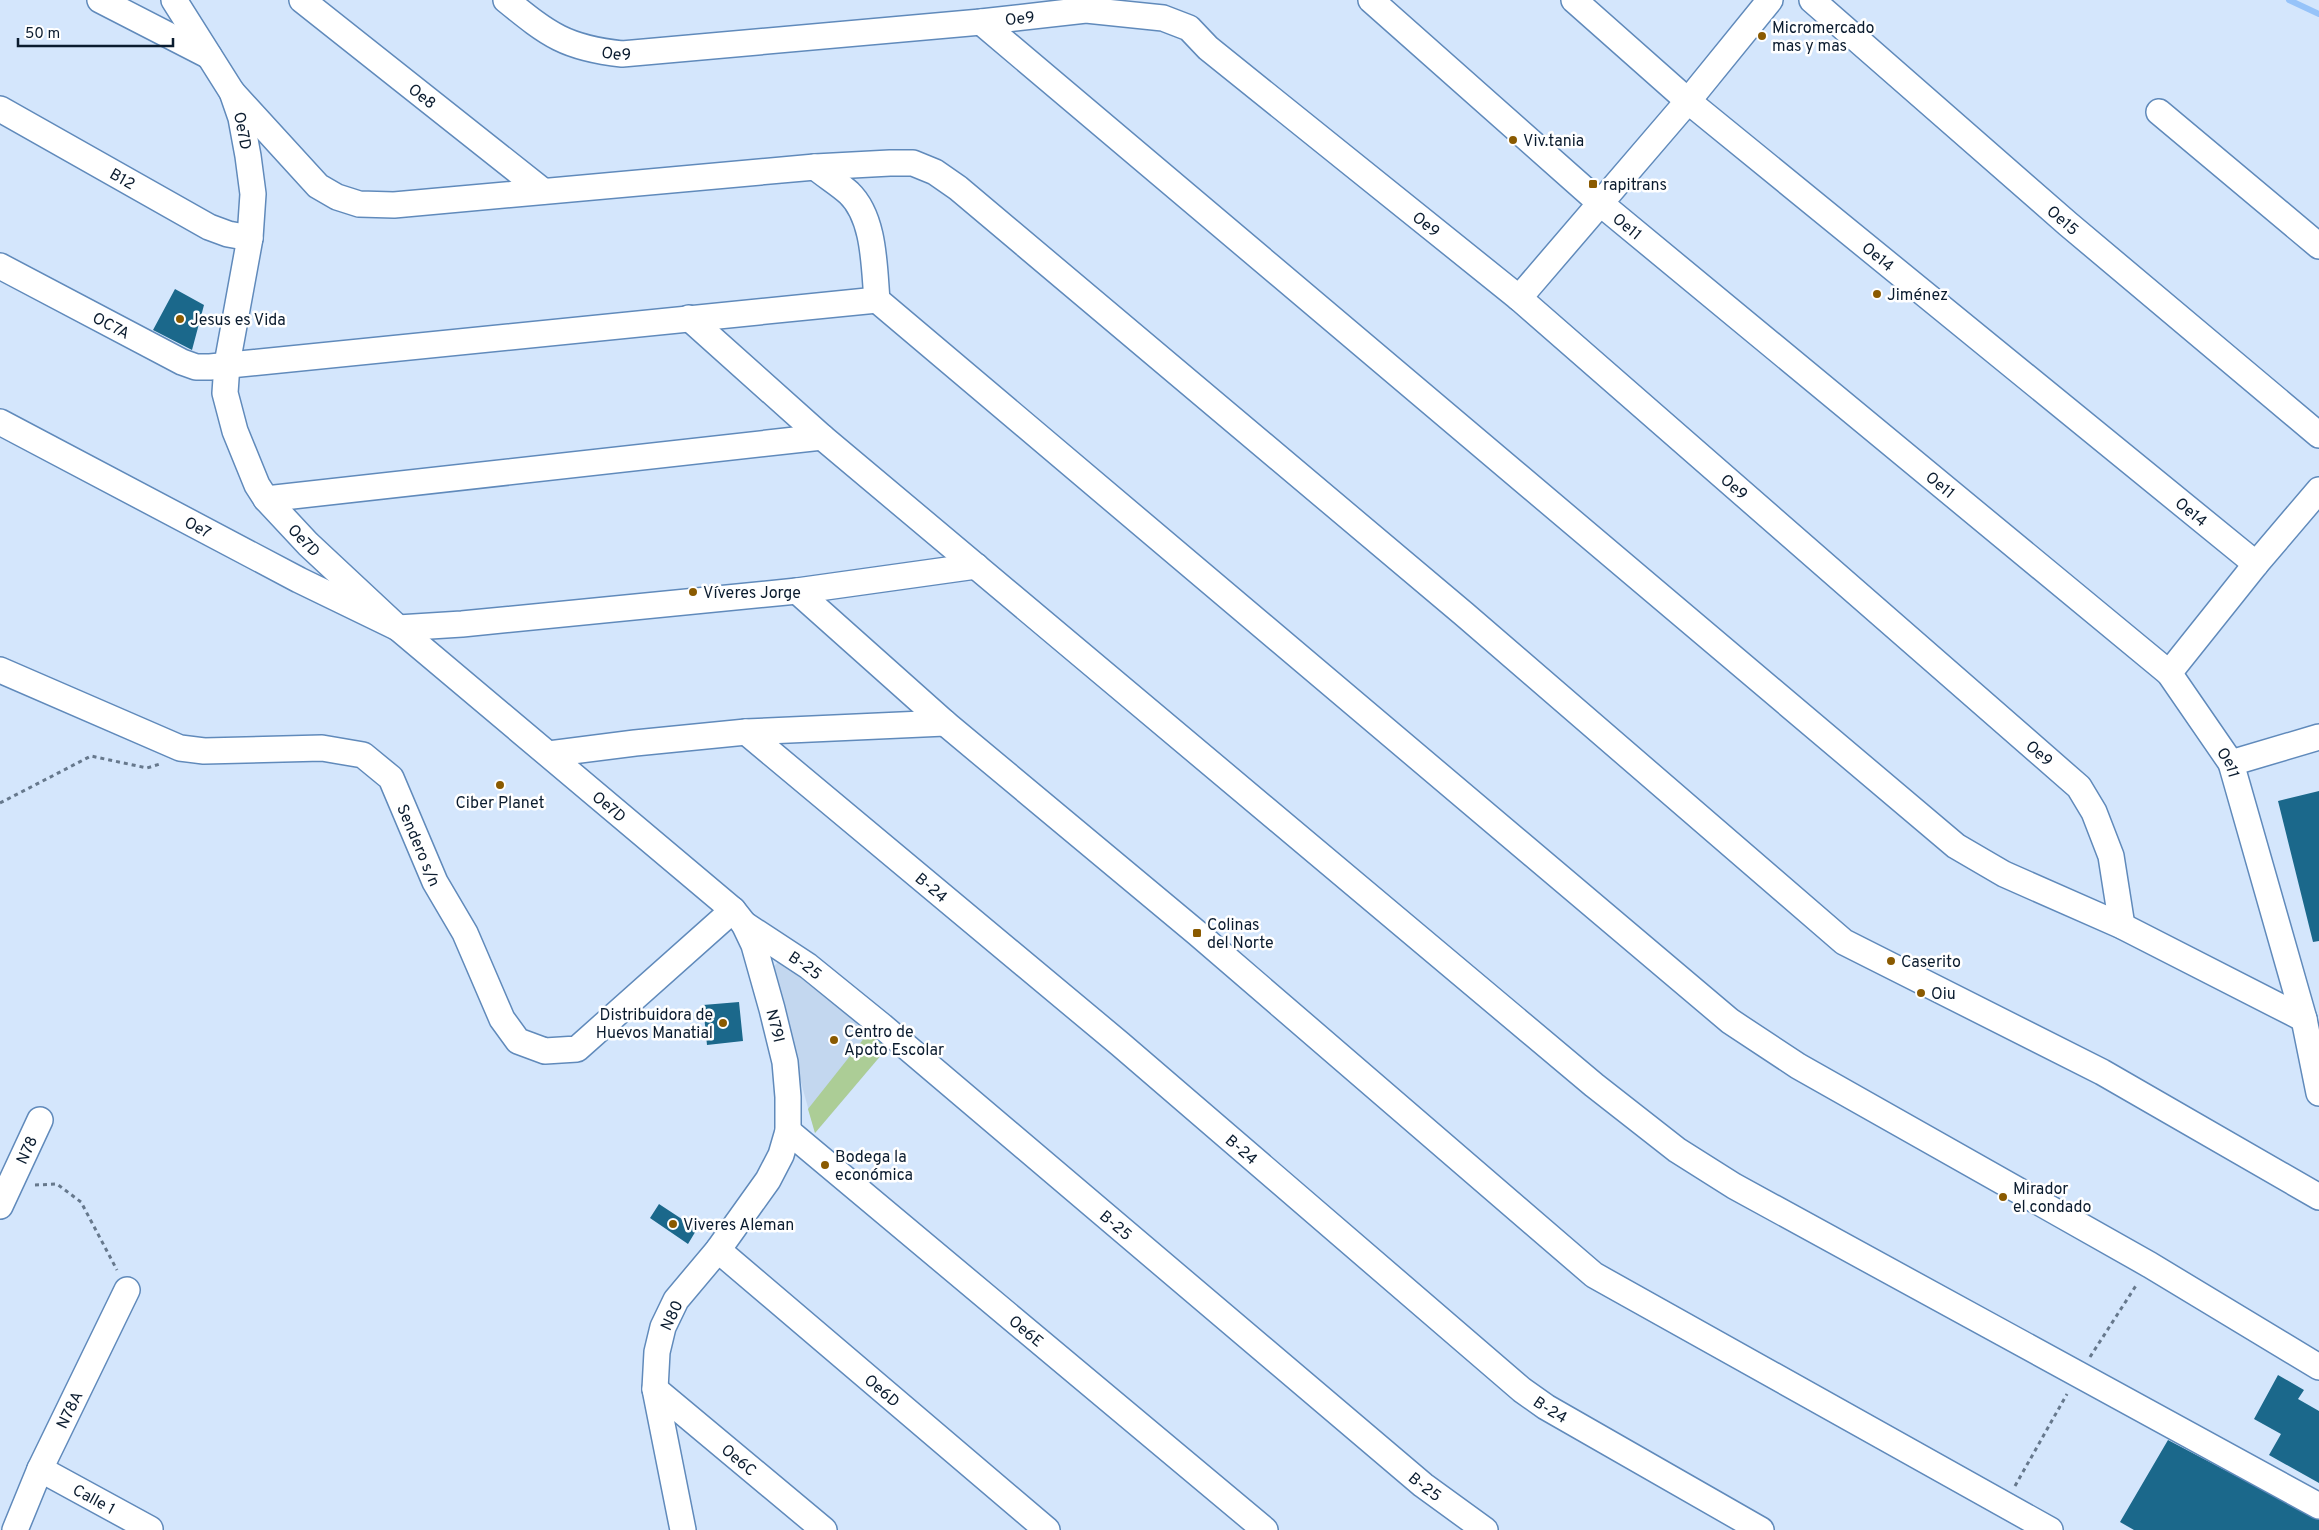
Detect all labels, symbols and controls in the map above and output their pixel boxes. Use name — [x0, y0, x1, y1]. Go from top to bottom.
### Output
street label: Oe9 — [1004, 8, 1036, 31]
scale bar — [18, 15, 172, 47]
place label: Micromercado mas y mas — [1772, 19, 1875, 57]
text: 50 m — [25, 25, 60, 44]
marker: Micromercado mas y mas — [1756, 30, 1768, 42]
street label: Oe9 — [600, 43, 632, 66]
street label: Oe8 — [404, 80, 439, 114]
street label: Oe7D — [228, 109, 255, 152]
place label: Viv.tania — [1523, 132, 1584, 152]
marker: Viv.tania — [1507, 134, 1519, 146]
street label: B12 — [105, 165, 138, 195]
place label: rapitrans — [1603, 176, 1667, 196]
marker: rapitrans — [1587, 178, 1599, 190]
street label: Oe15 — [2042, 202, 2082, 241]
street label: Oe9 — [1407, 208, 1443, 242]
street label: Oe11 — [1608, 210, 1645, 245]
street label: Oe14 — [1857, 239, 1897, 277]
place label: Jiménez — [1887, 286, 1948, 306]
marker: Jiménez — [1871, 288, 1883, 300]
street label: OC7A — [88, 309, 133, 345]
place label: Jesus es Vida — [190, 311, 286, 331]
marker: Jesus es Vida — [174, 313, 186, 325]
street label: Oe11 — [1921, 468, 1958, 504]
street label: Oe9 — [1716, 471, 1751, 505]
street label: Oe14 — [2170, 494, 2211, 532]
street label: Oe7 — [180, 513, 214, 544]
street label: Oe7D — [283, 521, 324, 562]
place label: Víveres Jorge — [703, 584, 801, 604]
marker: Víveres Jorge — [687, 586, 699, 598]
street label: Oe9 — [2021, 737, 2056, 772]
street label: Oe11 — [2211, 744, 2243, 780]
marker: Ciber Planet — [494, 779, 506, 791]
street label: Oe7D — [587, 788, 629, 828]
place label: Ciber Planet — [455, 794, 545, 814]
street label: Sendero s/n — [391, 802, 444, 890]
street label: B-24 — [910, 869, 951, 908]
place label: Colinas del Norte — [1207, 916, 1274, 954]
marker: Colinas del Norte — [1191, 927, 1203, 939]
street label: B-25 — [784, 948, 825, 985]
place label: Caserito — [1901, 953, 1961, 973]
marker: Caserito — [1885, 955, 1897, 967]
place label: Oiu — [1931, 985, 1956, 1005]
marker: Oiu — [1915, 987, 1927, 999]
place label: Distribuidora de Huevos Manatial — [596, 1006, 713, 1044]
street label: N79I — [760, 1007, 788, 1045]
marker: Distribuidora de Huevos Manatial — [717, 1017, 729, 1029]
place label: Centro de Apoto Escolar — [844, 1023, 944, 1061]
marker: Centro de Apoto Escolar — [828, 1034, 840, 1046]
street label: B-24 — [1220, 1131, 1261, 1170]
street label: N78 — [13, 1133, 43, 1168]
place label: Bodega la económica — [835, 1148, 913, 1186]
marker: Bodega la económica — [819, 1159, 831, 1171]
place label: Mirador el condado — [2013, 1180, 2091, 1218]
marker: Mirador el condado — [1997, 1191, 2009, 1203]
street label: B-25 — [1095, 1207, 1135, 1246]
place label: Viveres Aleman — [683, 1216, 794, 1236]
marker: Viveres Aleman — [667, 1218, 679, 1230]
street label: N80 — [657, 1297, 688, 1334]
street label: Oe6E — [1004, 1312, 1047, 1352]
street label: Oe6D — [859, 1371, 903, 1412]
street label: N78A — [53, 1388, 88, 1433]
street label: B-24 — [1528, 1393, 1570, 1429]
street label: Oe6C — [716, 1440, 760, 1482]
street label: B-25 — [1403, 1469, 1445, 1507]
street label: Calle 1 — [69, 1481, 118, 1520]

